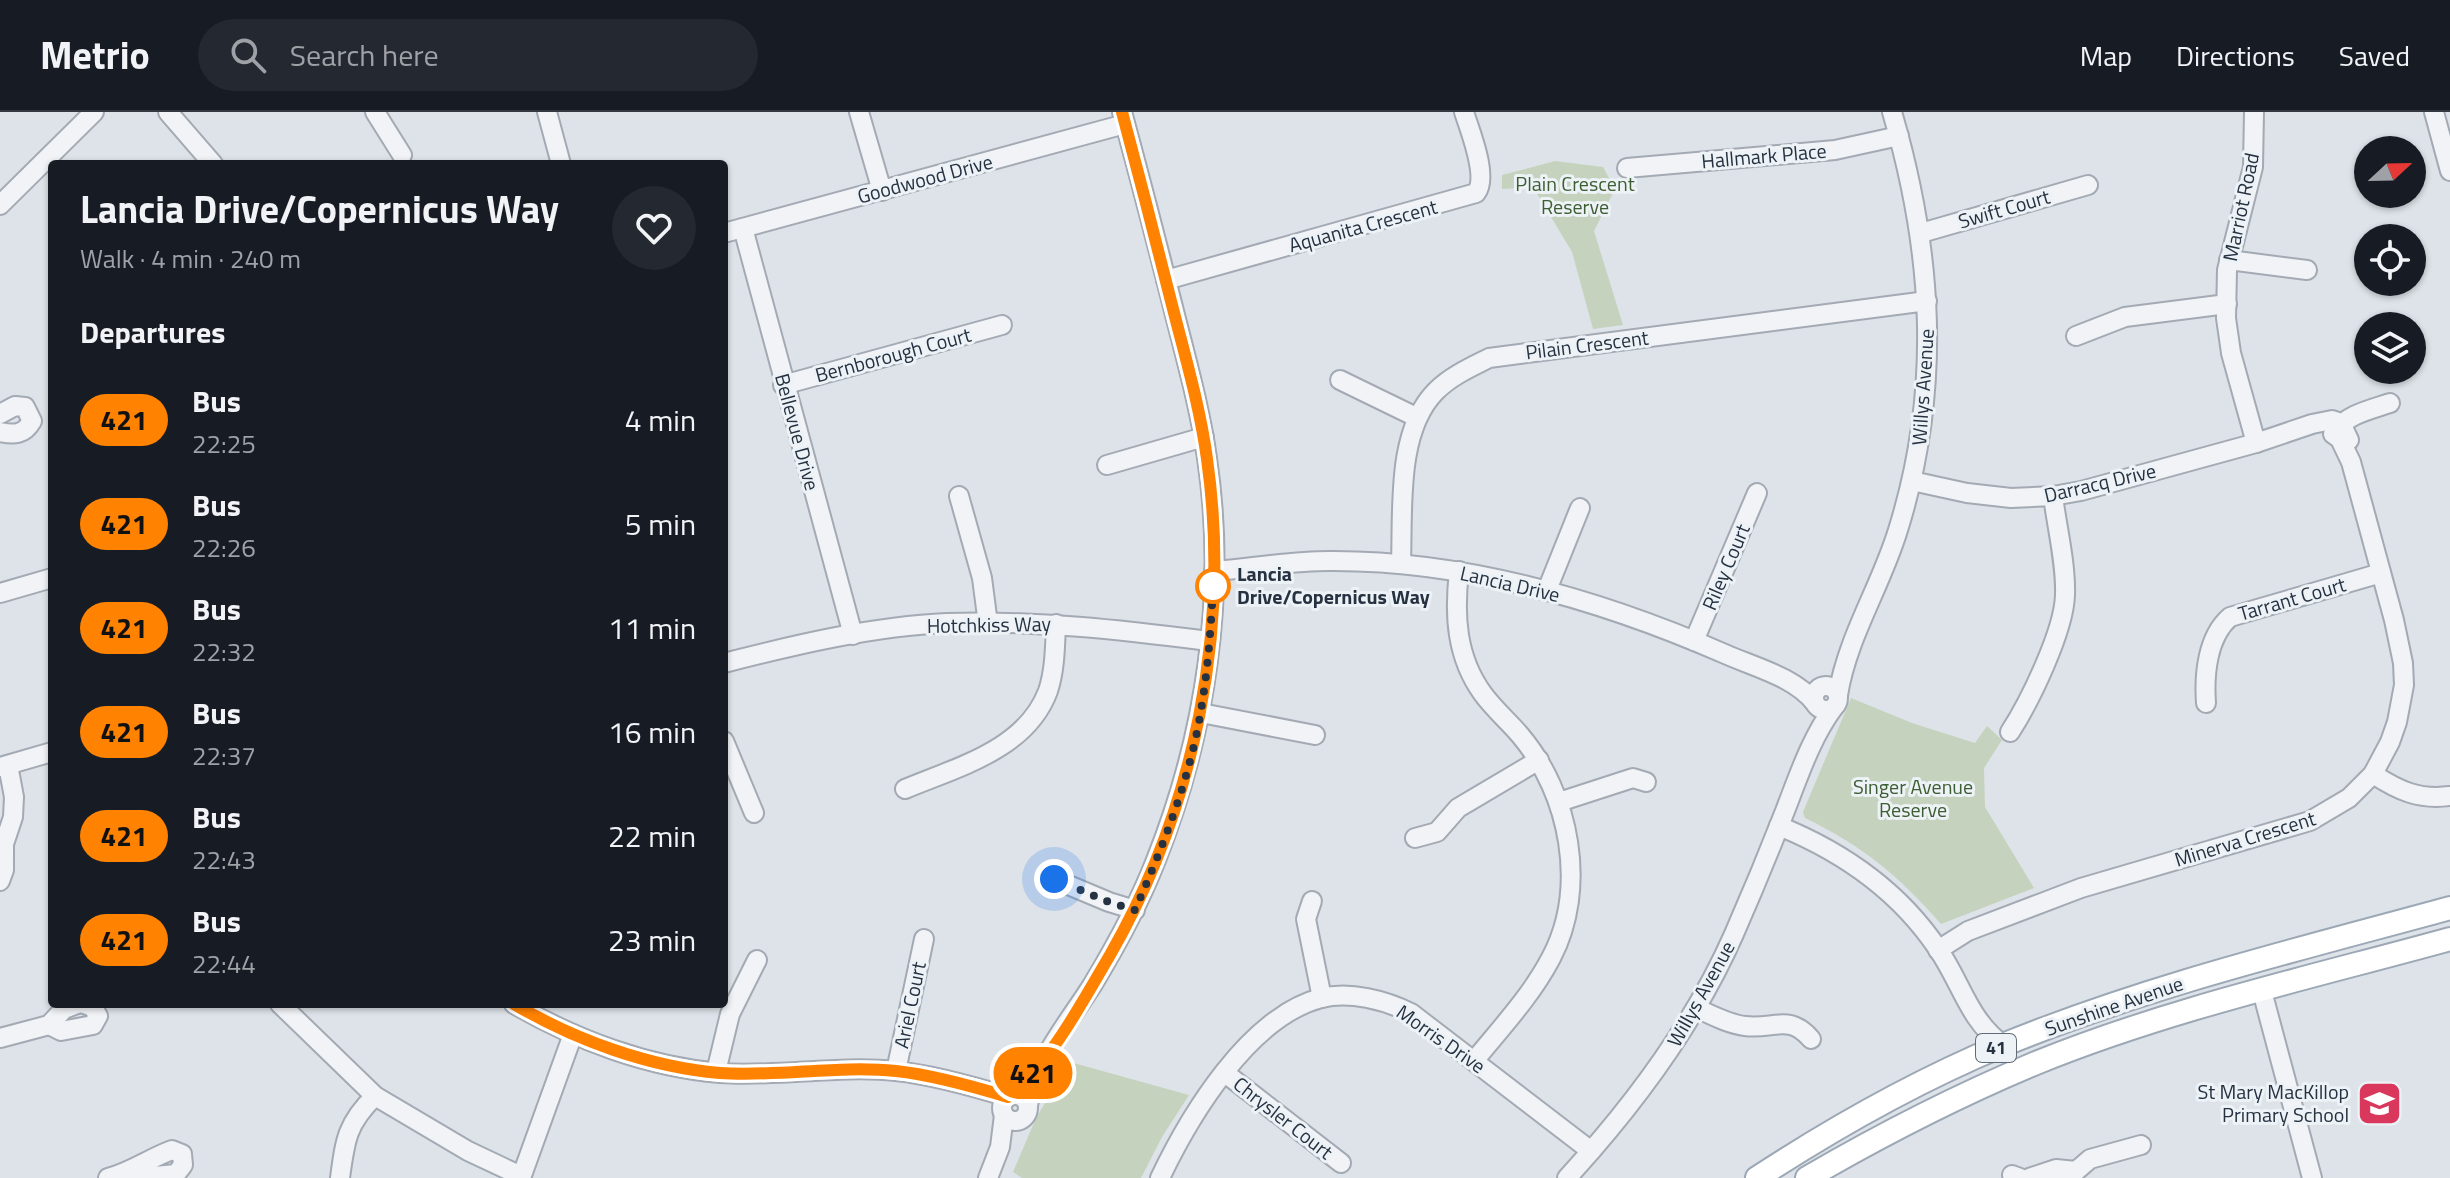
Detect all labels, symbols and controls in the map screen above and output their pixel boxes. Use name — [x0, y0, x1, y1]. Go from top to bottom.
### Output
search box — [198, 19, 758, 91]
text: Metrio — [40, 26, 150, 84]
text: Search here — [290, 32, 439, 78]
icon: search — [226, 33, 270, 77]
text: Map — [2080, 34, 2132, 77]
text: Directions — [2176, 34, 2295, 77]
text: Saved — [2339, 34, 2410, 77]
street label: Hallmark Place — [1700, 135, 1828, 176]
north arrow — [2354, 136, 2426, 208]
map controls — [2354, 136, 2426, 384]
street label: Goodwood Drive — [854, 146, 996, 211]
street label: Marriot Road — [2214, 150, 2267, 264]
park label: Plain Crescent Reserve — [1515, 168, 1635, 222]
text: Lancia Drive/Copernicus Way — [80, 180, 559, 238]
street label: Swift Court — [1954, 181, 2053, 236]
button: heart — [612, 186, 696, 270]
street label: Aquanita Crescent — [1285, 191, 1441, 260]
button: locate — [2354, 224, 2426, 296]
text: Walk · 4 min · 240 m — [80, 239, 301, 278]
text: Departures — [80, 309, 225, 355]
button: layers — [2354, 312, 2426, 384]
street label: Bernborough Court — [811, 319, 974, 390]
street label: Pilain Crescent — [1524, 322, 1650, 367]
street label: Willys Avenue — [1903, 327, 1942, 446]
street label: Bellevue Drive — [767, 370, 828, 494]
text: Bus — [192, 378, 241, 424]
text: 4 min — [625, 397, 696, 443]
text: 421 — [100, 398, 148, 441]
text: 22:25 — [192, 424, 256, 463]
street label: Darracq Drive — [2041, 455, 2159, 510]
text: Bus — [192, 482, 241, 528]
text: 5 min — [625, 501, 696, 547]
text: 421 — [100, 502, 148, 545]
street label: Riley Court — [1693, 519, 1758, 615]
text: 22:26 — [192, 528, 256, 567]
street label: Lancia Drive — [1457, 557, 1563, 610]
place label: Lancia Drive/Copernicus Way — [1237, 558, 1430, 612]
street label: Tarrant Court — [2234, 568, 2349, 629]
marker: Lancia Drive/Copernicus Way — [1196, 569, 1230, 603]
text: Bus — [192, 586, 241, 632]
text: 11 min — [608, 605, 696, 651]
text: 421 — [100, 606, 148, 649]
street label: Hotchkiss Way — [927, 608, 1052, 641]
text: 22:32 — [192, 632, 256, 671]
text: Bus — [192, 690, 241, 736]
text: 16 min — [608, 709, 696, 755]
text: 421 — [100, 710, 148, 753]
text: 22:37 — [192, 736, 256, 775]
park label: Singer Avenue Reserve — [1853, 771, 1973, 825]
text: Bus — [192, 794, 241, 840]
street label: Minerva Crescent — [2170, 802, 2319, 875]
text: 22 min — [608, 813, 696, 859]
text: 421 — [100, 814, 148, 857]
text: 22:43 — [192, 840, 256, 879]
your location — [1034, 859, 1074, 899]
text: Bus — [192, 898, 241, 944]
text: 23 min — [608, 917, 696, 963]
text: 421 — [100, 918, 148, 961]
street label: Willys Avenue — [1659, 935, 1743, 1052]
text: 22:44 — [192, 944, 256, 983]
street label: Ariel Court — [885, 959, 934, 1051]
street label: Sunshine Avenue — [2041, 967, 2187, 1044]
street label: Morris Drive — [1390, 996, 1492, 1081]
road number: 41 — [1976, 1034, 2016, 1062]
line badge: 421 — [987, 1047, 1079, 1099]
text: 421 — [1009, 1051, 1057, 1094]
street label: Chrysler Court — [1227, 1069, 1340, 1167]
place label: St Mary MacKillop Primary School — [2197, 1076, 2349, 1130]
school or university icon: St Mary MacKillop Primary School — [2356, 1080, 2404, 1128]

